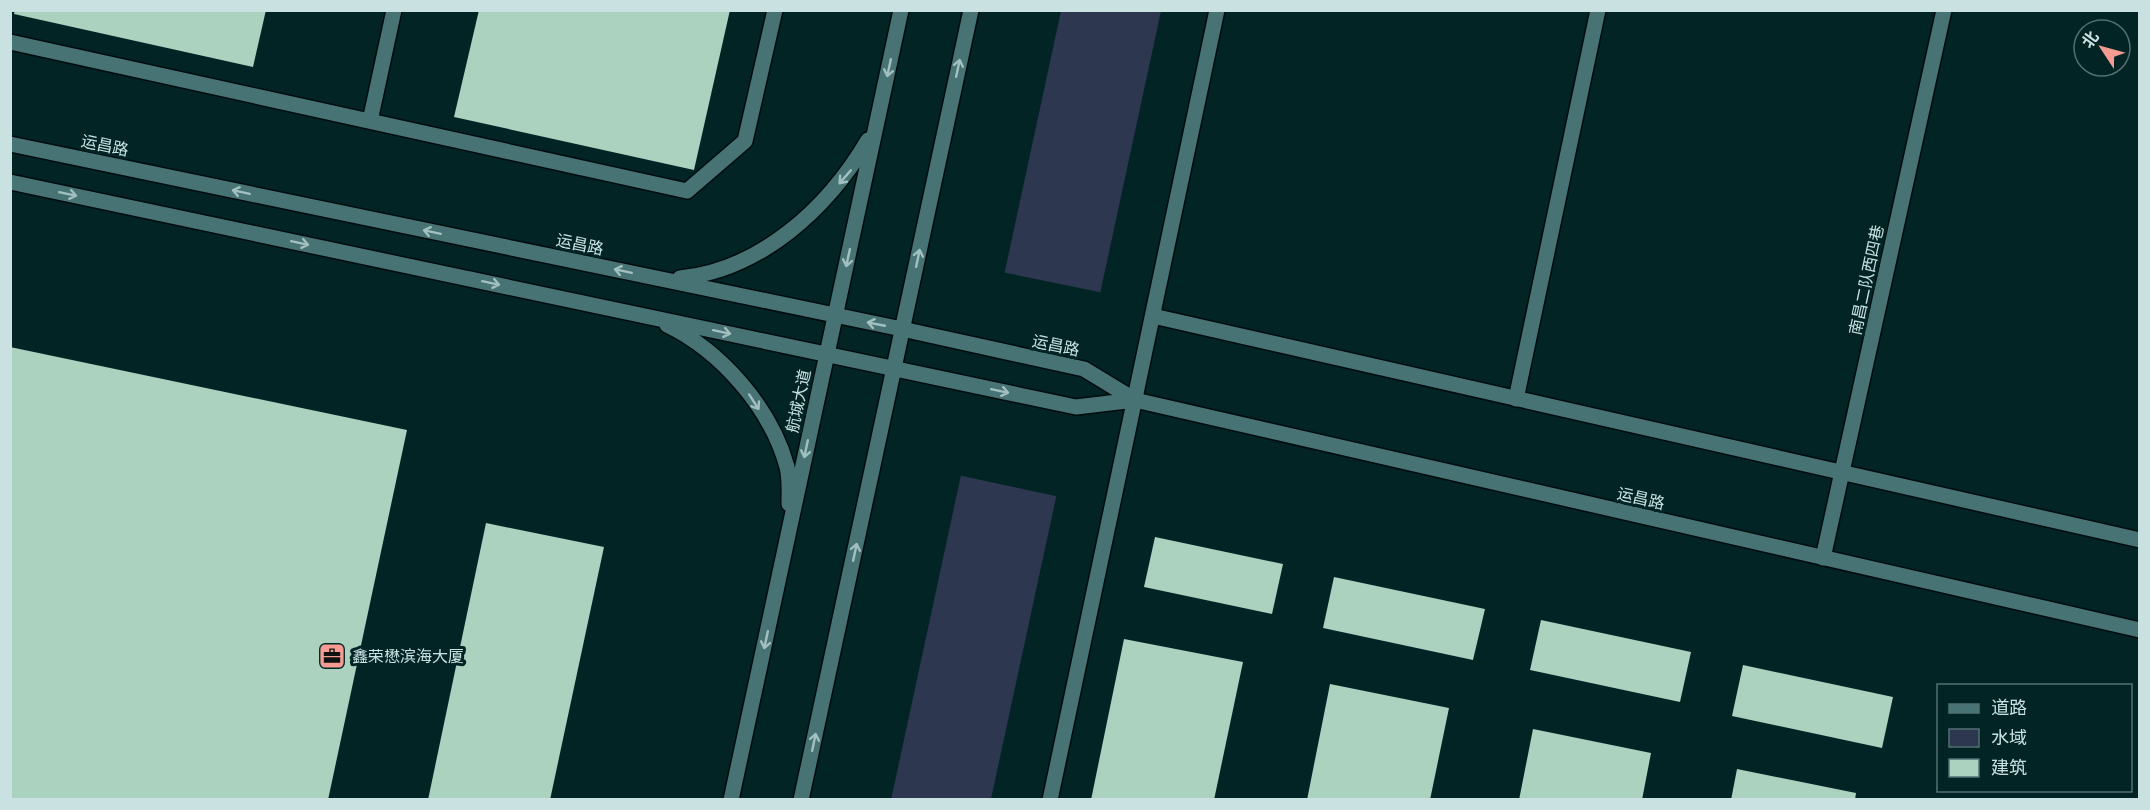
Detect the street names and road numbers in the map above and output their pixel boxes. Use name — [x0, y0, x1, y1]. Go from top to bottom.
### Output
street label: 运昌路 — [79, 130, 131, 160]
street label: 南昌二队西四巷 — [1845, 223, 1887, 337]
street label: 运昌路 — [554, 229, 606, 259]
street label: 运昌路 — [1030, 330, 1082, 360]
street label: 航城大道 — [782, 368, 814, 434]
street label: 运昌路 — [1615, 483, 1667, 513]

